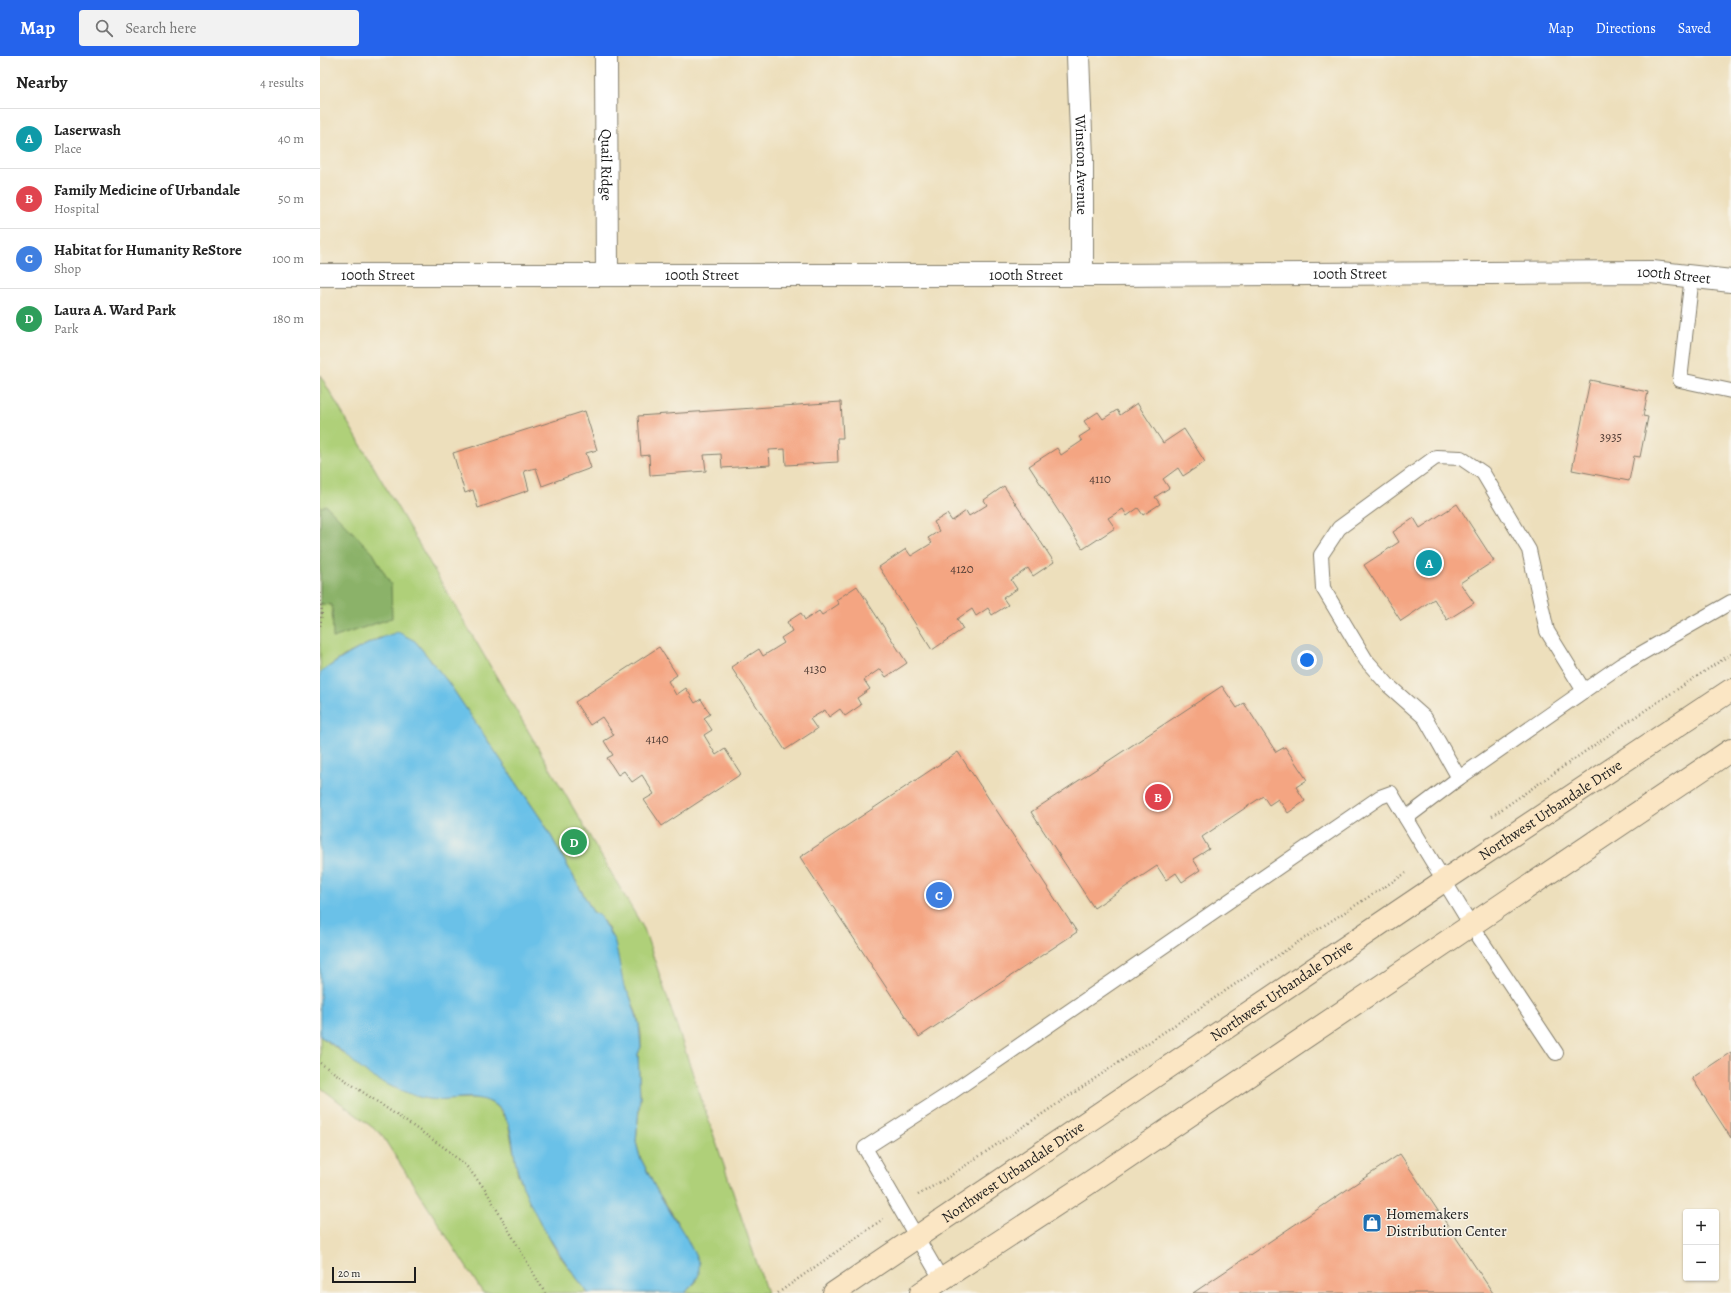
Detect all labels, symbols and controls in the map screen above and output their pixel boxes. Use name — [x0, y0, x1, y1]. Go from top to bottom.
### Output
search box — [79, 10, 359, 46]
text: Map — [20, 15, 55, 41]
icon: search — [93, 17, 115, 39]
text: Search here — [125, 18, 197, 38]
text: Map — [1548, 19, 1574, 38]
text: Directions — [1596, 19, 1656, 38]
text: Saved — [1678, 19, 1711, 38]
text: Nearby — [16, 71, 67, 94]
text: 4 results — [260, 74, 304, 91]
street label: Winston Avenue — [1070, 113, 1092, 215]
text: Laserwash — [54, 120, 121, 140]
street label: Quail Ridge — [596, 129, 617, 201]
text: A — [25, 130, 33, 147]
text: 40 m — [278, 130, 304, 147]
text: Place — [54, 140, 82, 157]
text: Family Medicine of Urbandale — [54, 180, 240, 200]
text: B — [25, 190, 33, 207]
text: 50 m — [278, 190, 304, 207]
text: Hospital — [54, 200, 99, 217]
text: Habitat for Humanity ReStore — [54, 240, 242, 260]
text: C — [25, 250, 33, 267]
text: 100 m — [272, 250, 304, 267]
text: Shop — [54, 260, 81, 277]
street label: 100th Street — [1637, 262, 1712, 289]
street label: 100th Street — [1313, 263, 1387, 284]
street label: 100th Street — [341, 265, 415, 285]
street label: 100th Street — [665, 265, 739, 285]
street label: 100th Street — [989, 265, 1063, 285]
text: Laura A. Ward Park — [54, 300, 176, 320]
text: D — [24, 310, 34, 327]
text: 180 m — [273, 310, 304, 327]
text: Park — [54, 320, 78, 337]
house number: 3935 — [1600, 428, 1622, 445]
house number: 4110 — [1089, 470, 1111, 487]
pin: A — [1416, 548, 1442, 578]
house number: 4120 — [950, 560, 974, 577]
your location — [1297, 650, 1317, 670]
house number: 4130 — [804, 660, 826, 677]
house number: 4140 — [645, 730, 669, 747]
street label: Northwest Urbandale Drive — [1475, 755, 1626, 865]
pin: B — [1145, 782, 1171, 812]
pin: D — [561, 827, 587, 857]
pin: C — [926, 880, 952, 910]
street label: Northwest Urbandale Drive — [1206, 935, 1357, 1046]
street label: Northwest Urbandale Drive — [938, 1117, 1088, 1227]
place label: Homemakers Distribution Center — [1386, 1204, 1507, 1241]
map controls — [1683, 1209, 1719, 1281]
button: + — [1683, 1209, 1719, 1245]
shop icon: Homemakers Distribution Center — [1361, 1212, 1383, 1234]
button: − — [1683, 1245, 1719, 1281]
scale bar — [332, 1265, 416, 1284]
text: 20 m — [338, 1266, 360, 1281]

